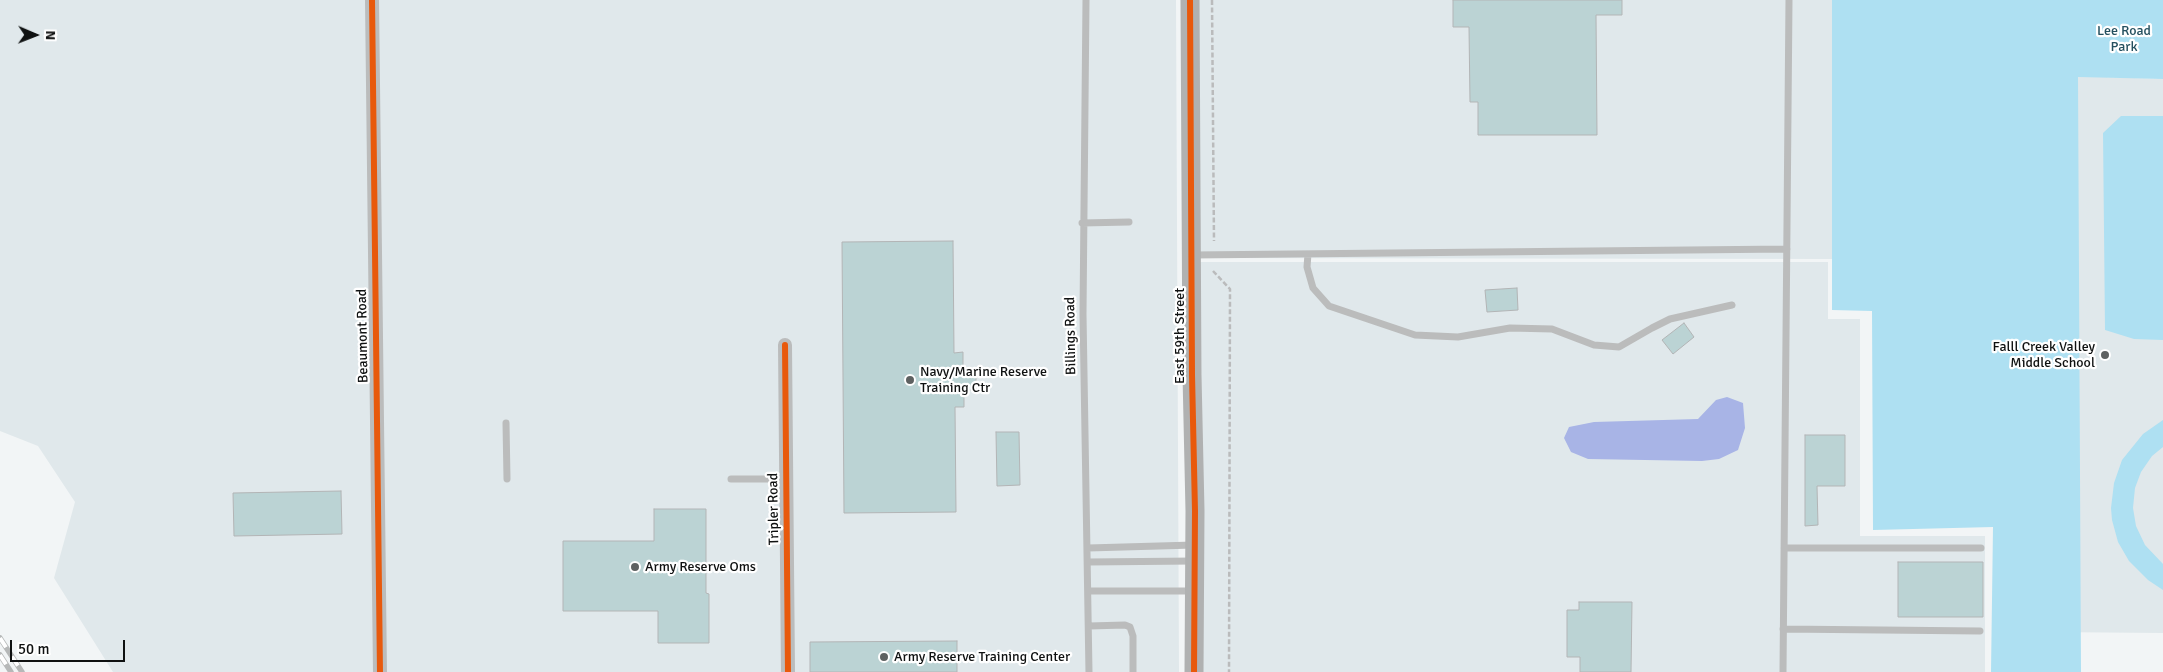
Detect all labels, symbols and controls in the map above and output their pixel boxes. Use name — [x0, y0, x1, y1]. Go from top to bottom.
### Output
north arrow — [10, 10, 60, 60]
park label: Lee Road Park — [2097, 23, 2151, 56]
text: N — [42, 30, 59, 40]
street label: East 59th Street — [1172, 288, 1188, 384]
street label: Beaumont Road — [354, 289, 372, 383]
street label: Billings Road — [1062, 297, 1080, 375]
place label: Falll Creek Valley Middle School — [1993, 339, 2095, 372]
marker: Falll Creek Valley Middle School — [2099, 349, 2111, 361]
place label: Navy/Marine Reserve Training Ctr — [920, 364, 1047, 397]
marker: Navy/Marine Reserve Training Ctr — [904, 374, 916, 386]
street label: Tripler Road — [765, 473, 783, 545]
place label: Army Reserve Oms — [645, 559, 756, 575]
marker: Army Reserve Oms — [629, 561, 641, 573]
scale bar — [12, 630, 128, 662]
text: 50 m — [18, 640, 49, 658]
place label: Army Reserve Training Center — [894, 649, 1070, 665]
marker: Army Reserve Training Center — [878, 651, 890, 663]

